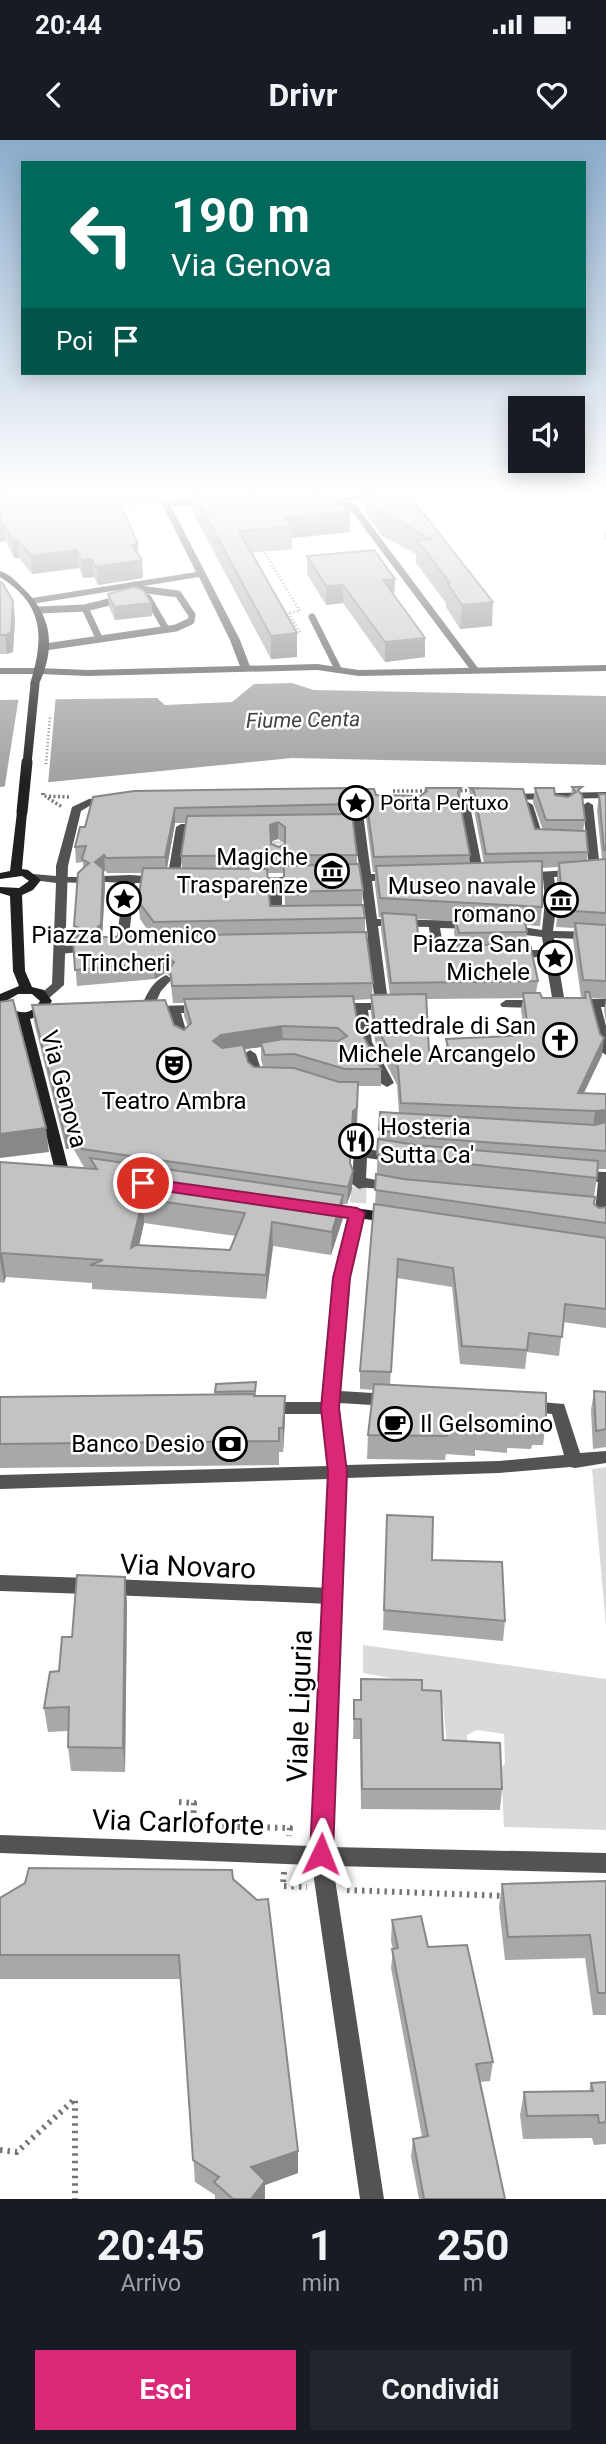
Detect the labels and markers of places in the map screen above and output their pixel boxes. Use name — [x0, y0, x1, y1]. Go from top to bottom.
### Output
place icon: Porta Pertuxo — [337, 784, 375, 822]
place label: Porta Pertuxo — [380, 791, 509, 815]
place label: Magiche Trasparenze — [177, 843, 308, 899]
museum icon: Magiche Trasparenze — [313, 852, 351, 890]
place label: Museo navale romano — [388, 872, 536, 928]
place icon: Piazza Domenico Trincheri — [105, 880, 143, 918]
museum icon: Museo navale romano — [542, 881, 580, 919]
place label: Piazza Domenico Trincheri — [31, 921, 217, 977]
place label: Piazza San Michele — [413, 930, 530, 986]
place icon: Piazza San Michele — [536, 939, 574, 977]
place label: Cattedrale di San Michele Arcangelo — [338, 1012, 536, 1068]
church icon: Cattedrale di San Michele Arcangelo — [541, 1021, 579, 1059]
theatre icon: Teatro Ambra — [155, 1046, 193, 1084]
place label: Teatro Ambra — [101, 1087, 247, 1115]
place label: Hosteria Sutta Ca' — [380, 1113, 474, 1169]
restaurant icon: Hosteria Sutta Ca' — [337, 1122, 375, 1160]
pin — [113, 1153, 173, 1213]
cafe icon: Il Gelsomino — [376, 1405, 414, 1443]
place label: Il Gelsomino — [420, 1410, 553, 1438]
bank icon: Banco Desio — [211, 1425, 249, 1463]
place label: Banco Desio — [71, 1430, 205, 1458]

